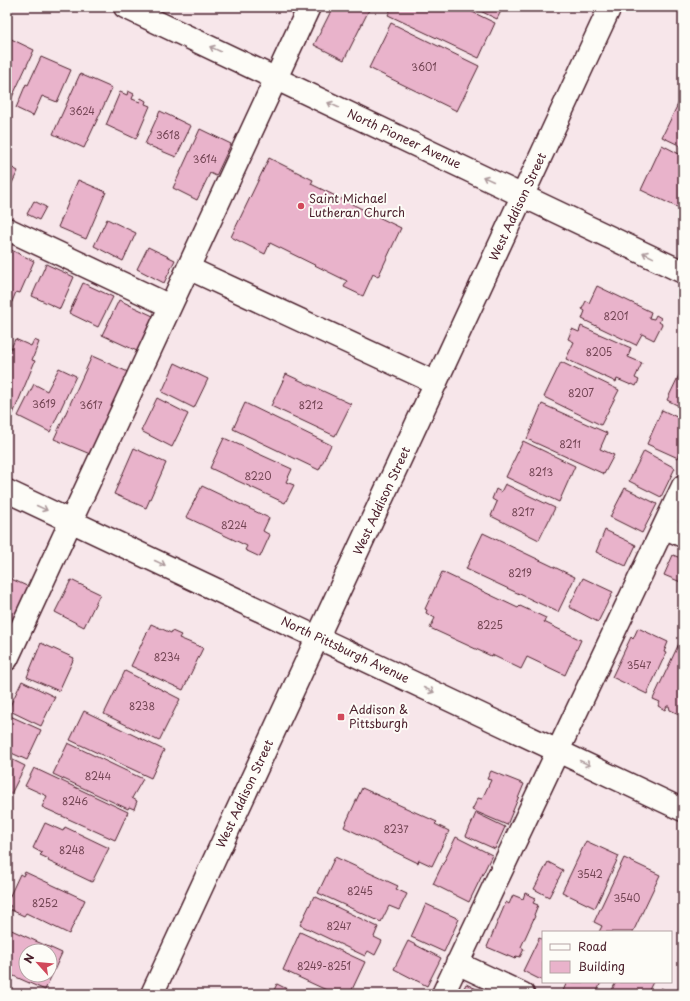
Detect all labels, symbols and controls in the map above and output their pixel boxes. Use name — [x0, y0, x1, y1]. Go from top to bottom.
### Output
one-way arrow — [210, 45, 222, 52]
house number: 3601 — [411, 59, 437, 74]
one-way arrow — [327, 101, 339, 108]
house number: 3624 — [69, 103, 95, 118]
street label: North Pioneer Avenue — [344, 104, 465, 173]
house number: 3618 — [156, 127, 180, 142]
street label: West Addison Street — [484, 149, 550, 264]
house number: 3614 — [193, 151, 218, 166]
one-way arrow — [483, 175, 495, 182]
place label: Saint Michael Lutheran Church — [309, 189, 405, 221]
marker: Saint Michael Lutheran Church — [296, 201, 306, 211]
one-way arrow — [642, 251, 654, 258]
house number: 8201 — [603, 308, 629, 323]
house number: 8205 — [586, 344, 612, 359]
house number: 8207 — [568, 385, 594, 400]
house number: 3619 — [32, 396, 56, 411]
house number: 3617 — [79, 397, 103, 412]
house number: 8212 — [299, 397, 323, 412]
house number: 8211 — [559, 436, 581, 451]
street label: West Addison Street — [348, 443, 414, 558]
house number: 8213 — [529, 464, 554, 479]
house number: 8220 — [244, 468, 272, 483]
house number: 8217 — [511, 504, 535, 519]
one-way arrow — [36, 505, 48, 512]
house number: 8224 — [221, 517, 247, 532]
one-way arrow — [154, 560, 166, 567]
house number: 8219 — [508, 565, 532, 580]
street label: North Pittsburgh Avenue — [278, 611, 413, 687]
house number: 8225 — [477, 617, 503, 632]
house number: 8234 — [154, 649, 181, 664]
house number: 3547 — [627, 657, 652, 672]
one-way arrow — [423, 687, 435, 694]
house number: 8238 — [129, 698, 155, 713]
place label: Addison & Pittsburgh — [349, 700, 408, 732]
marker: Addison & Pittsburgh — [336, 712, 346, 722]
street label: West Addison Street — [211, 736, 277, 851]
one-way arrow — [578, 760, 590, 767]
house number: 8244 — [85, 768, 112, 783]
house number: 8246 — [62, 793, 88, 808]
house number: 8237 — [384, 821, 409, 836]
house number: 8248 — [59, 842, 85, 857]
house number: 3542 — [577, 866, 603, 881]
house number: 8245 — [347, 883, 373, 898]
house number: 3540 — [614, 890, 640, 905]
house number: 8252 — [32, 895, 58, 910]
house number: 8247 — [327, 918, 352, 933]
legend — [542, 931, 672, 983]
text: Road — [578, 937, 607, 955]
north arrow — [18, 943, 58, 983]
text: N — [19, 950, 38, 966]
text: Building — [578, 957, 625, 975]
house number: 8249-8251 — [297, 958, 351, 973]

